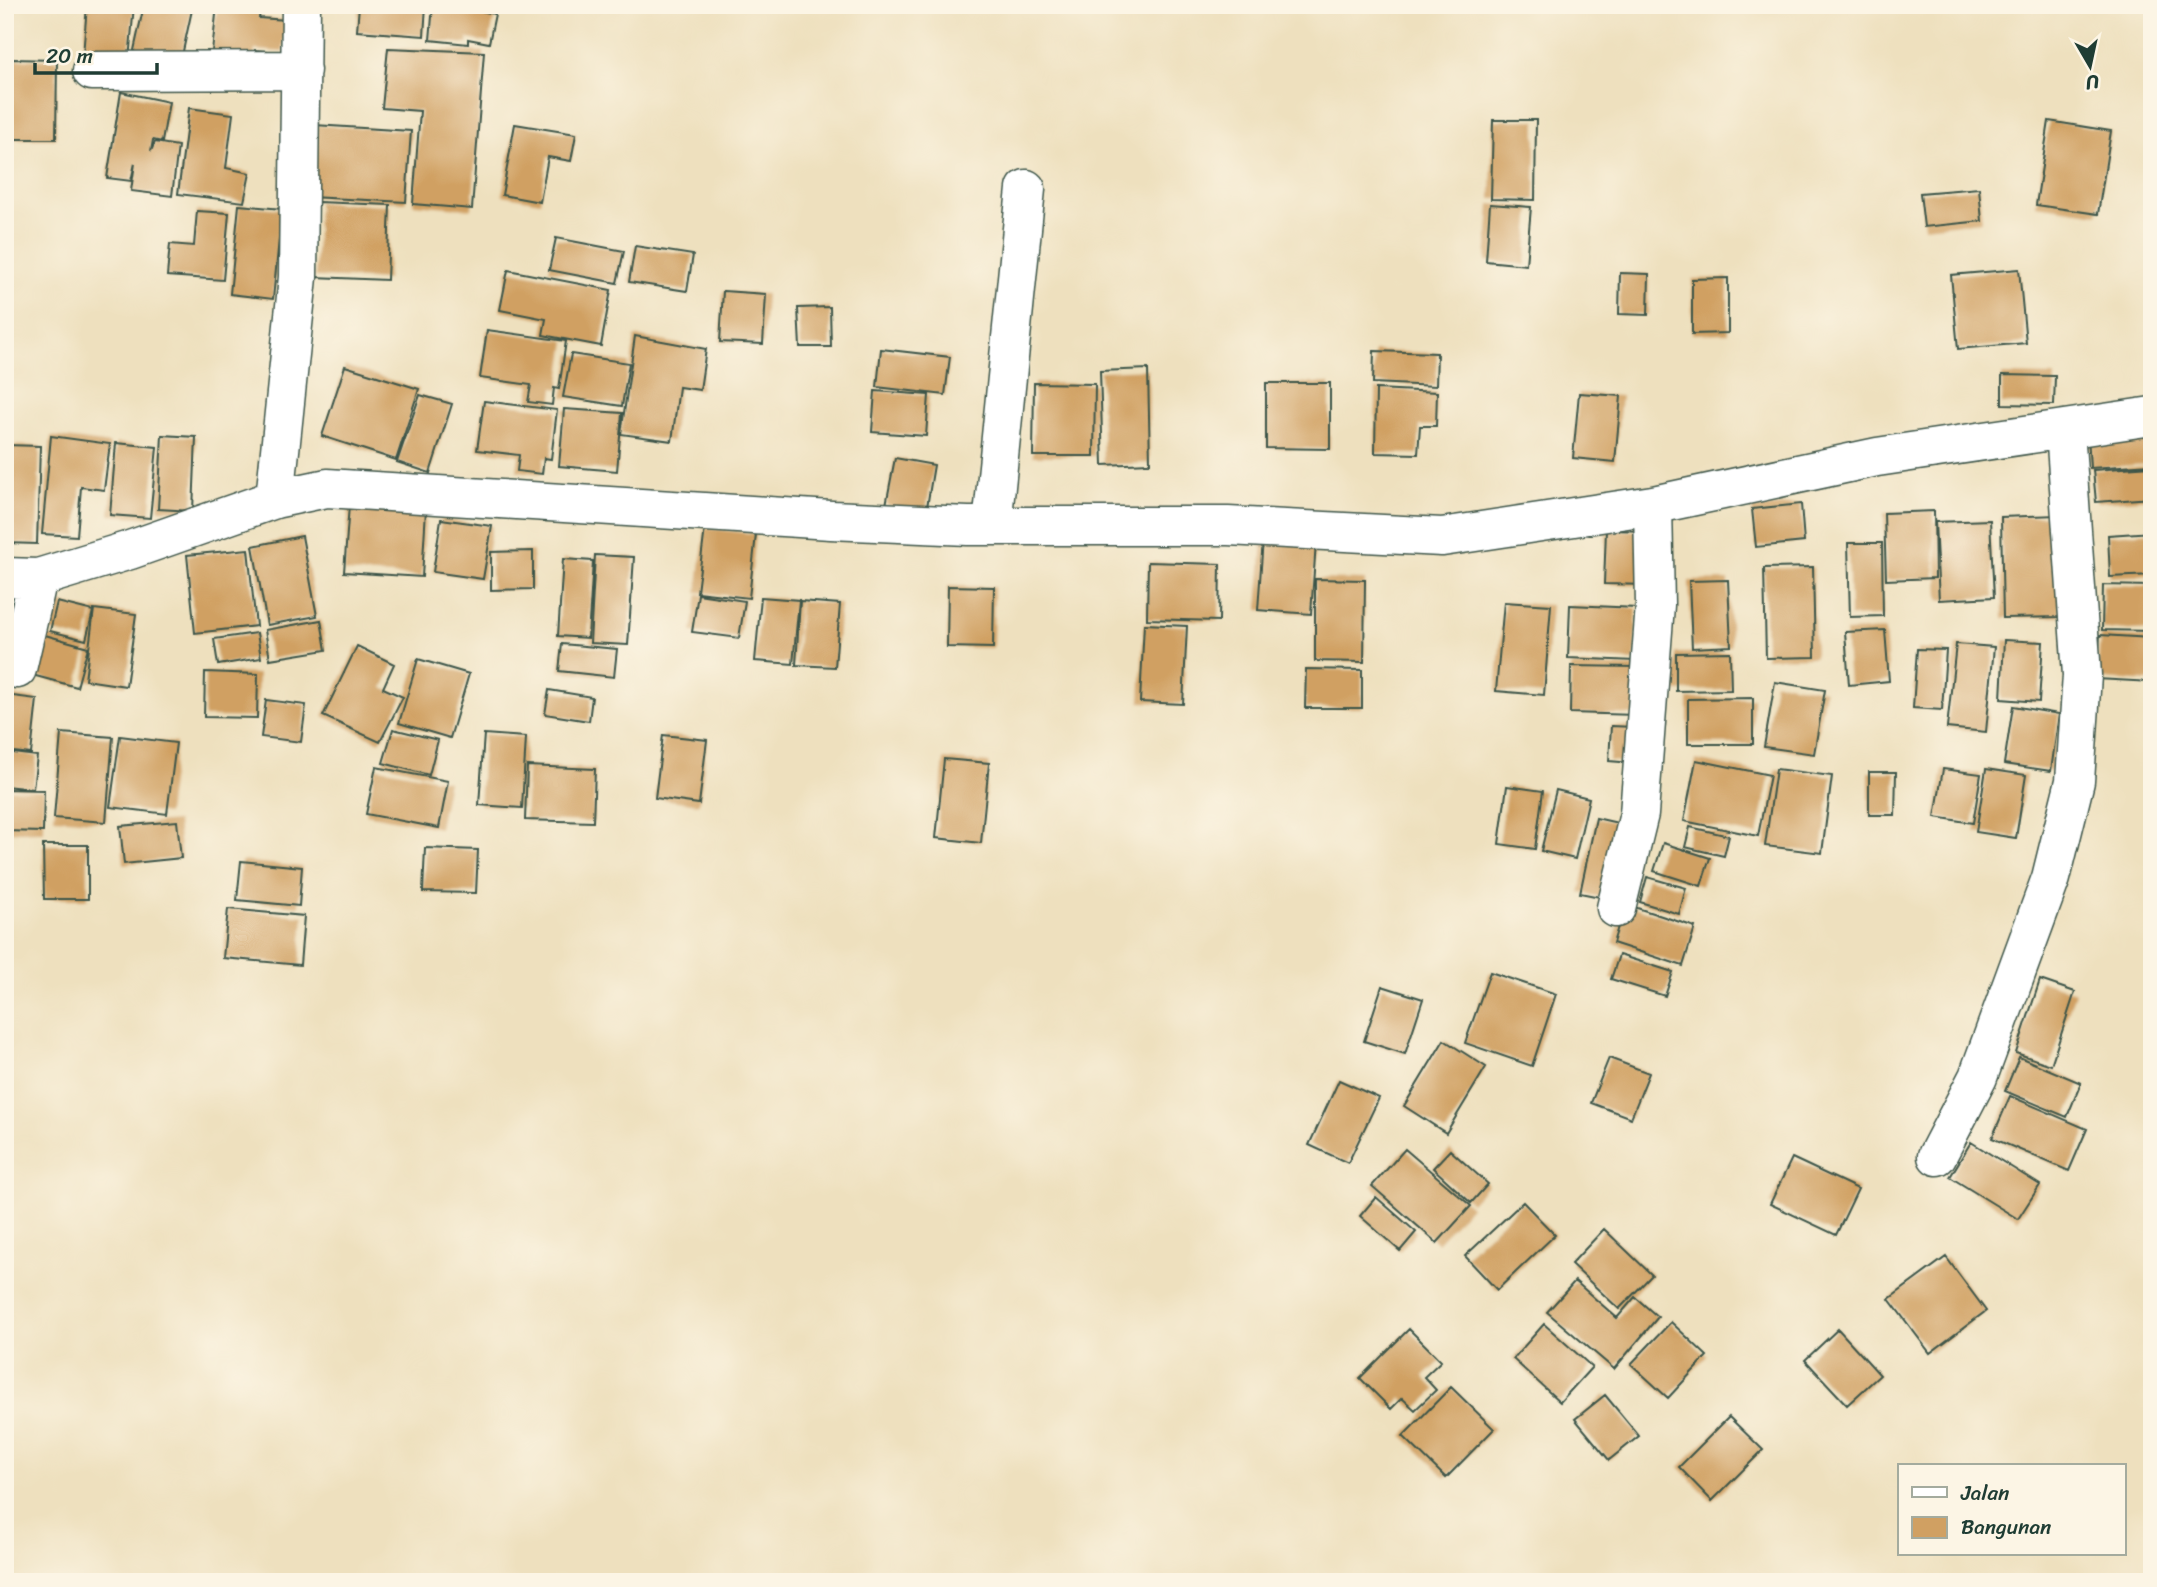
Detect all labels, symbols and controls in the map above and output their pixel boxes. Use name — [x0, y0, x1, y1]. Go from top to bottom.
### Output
scale bar — [35, 32, 158, 76]
north arrow — [2056, 32, 2126, 102]
text: 20 m — [46, 37, 93, 75]
text: U — [2082, 65, 2101, 100]
legend — [1898, 1464, 2126, 1556]
text: Jalan — [1960, 1474, 2009, 1512]
text: Bangunan — [1961, 1508, 2051, 1546]

